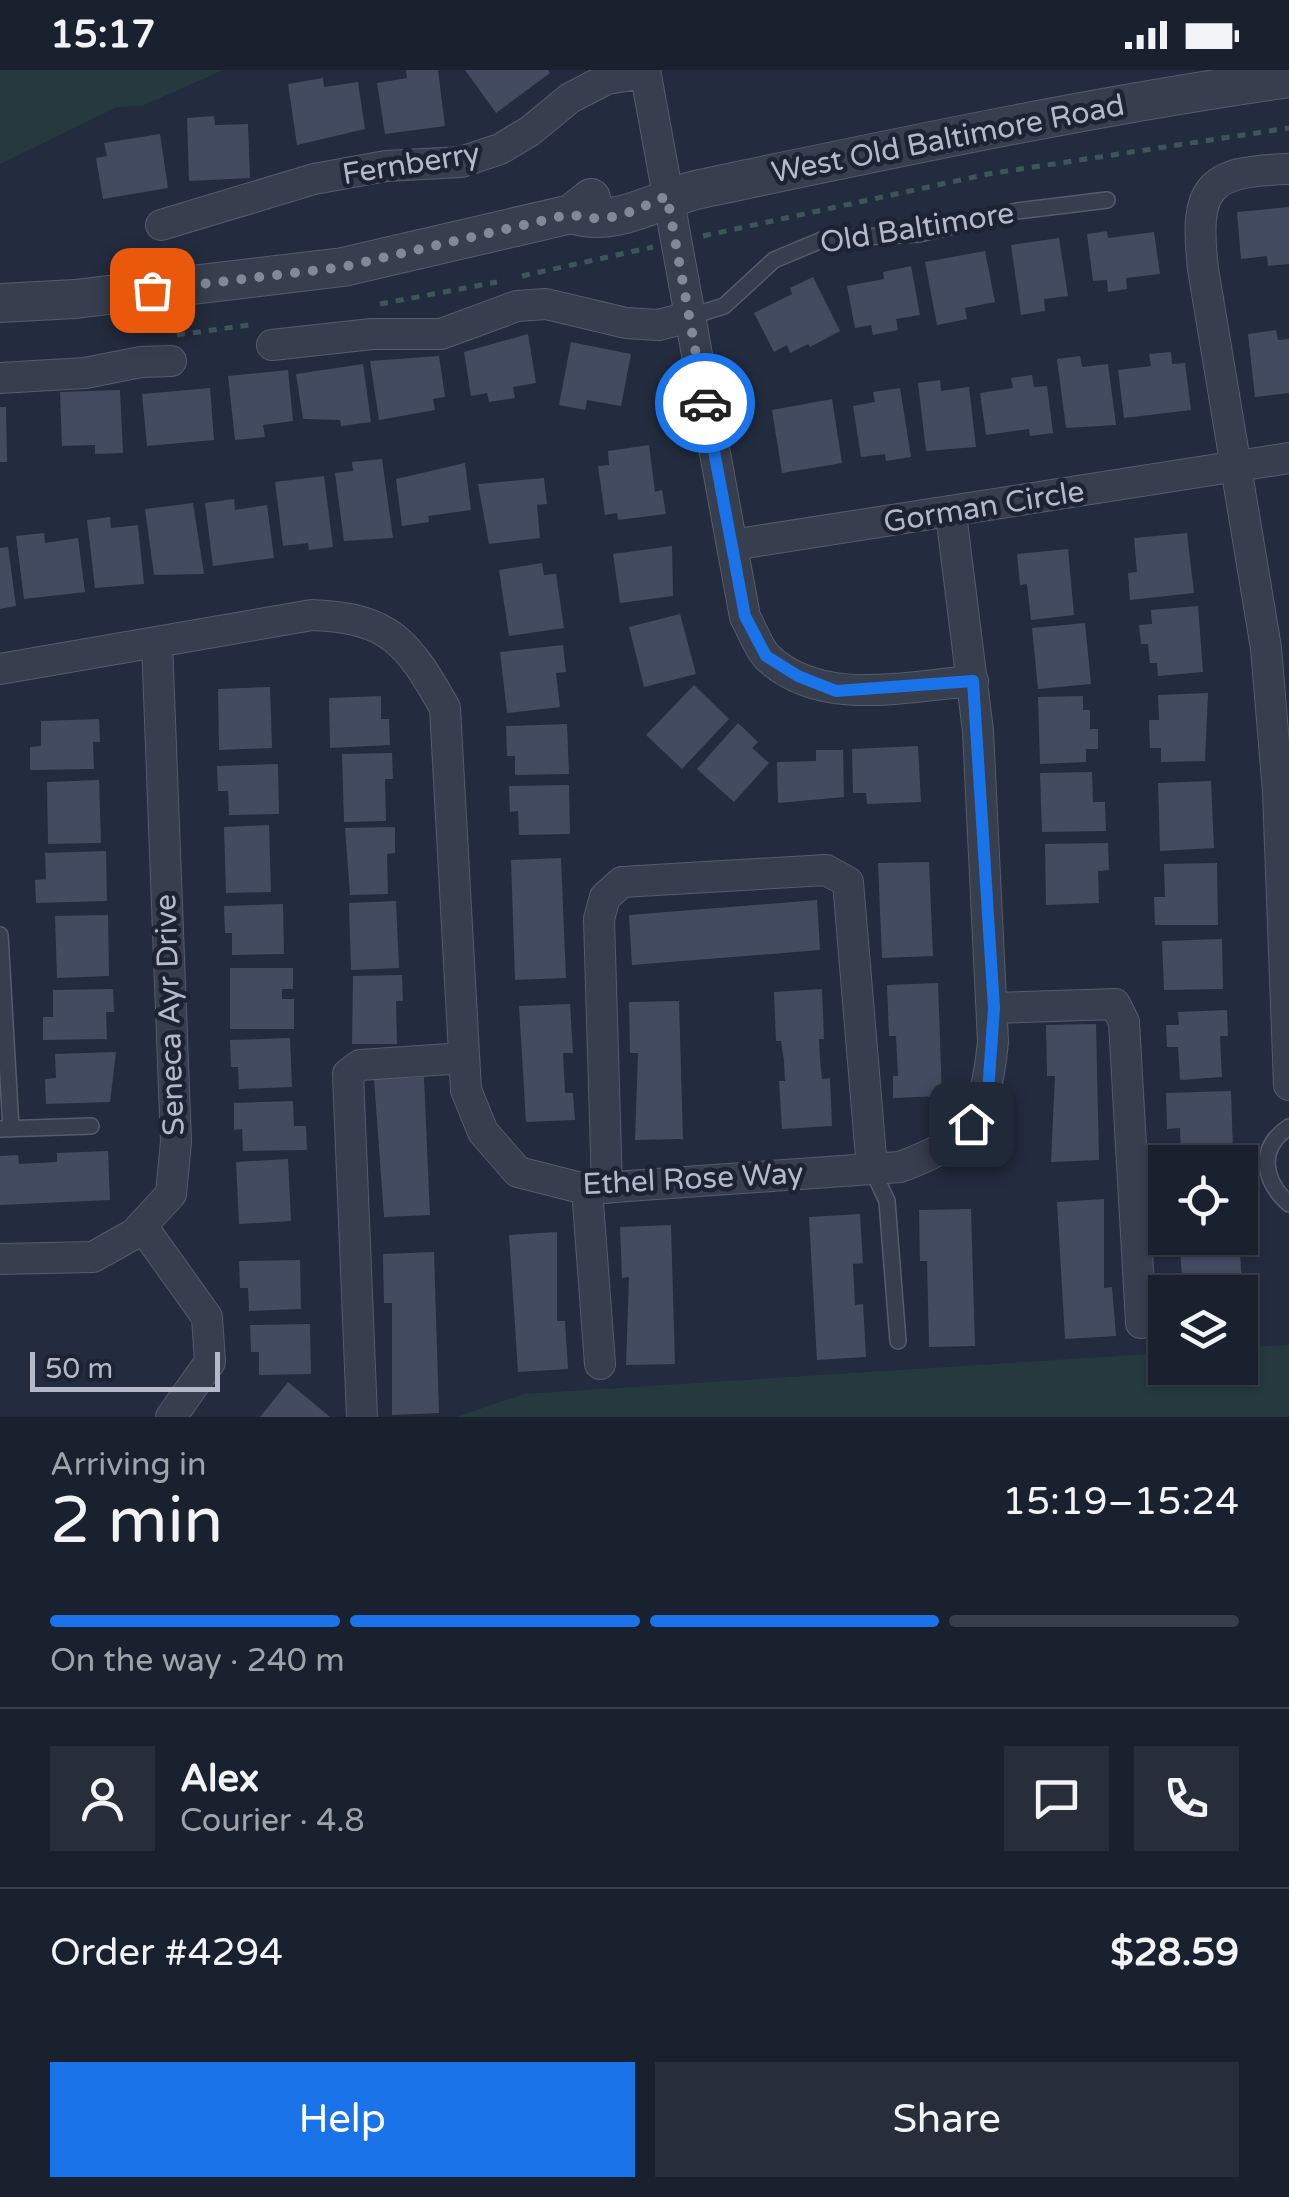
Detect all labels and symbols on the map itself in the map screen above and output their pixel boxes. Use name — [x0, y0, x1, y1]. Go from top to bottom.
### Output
street label: West Old Baltimore Road — [768, 87, 1128, 191]
street label: Fernberry — [340, 135, 482, 193]
street label: Old Baltimore — [817, 194, 1017, 262]
pin — [110, 248, 195, 333]
courier — [655, 353, 755, 453]
street label: Gorman Circle — [881, 473, 1087, 541]
street label: Seneca Ayr Drive — [147, 893, 193, 1137]
pin — [929, 1082, 1014, 1167]
street label: Ethel Rose Way — [582, 1155, 804, 1203]
scale bar — [30, 1347, 220, 1392]

